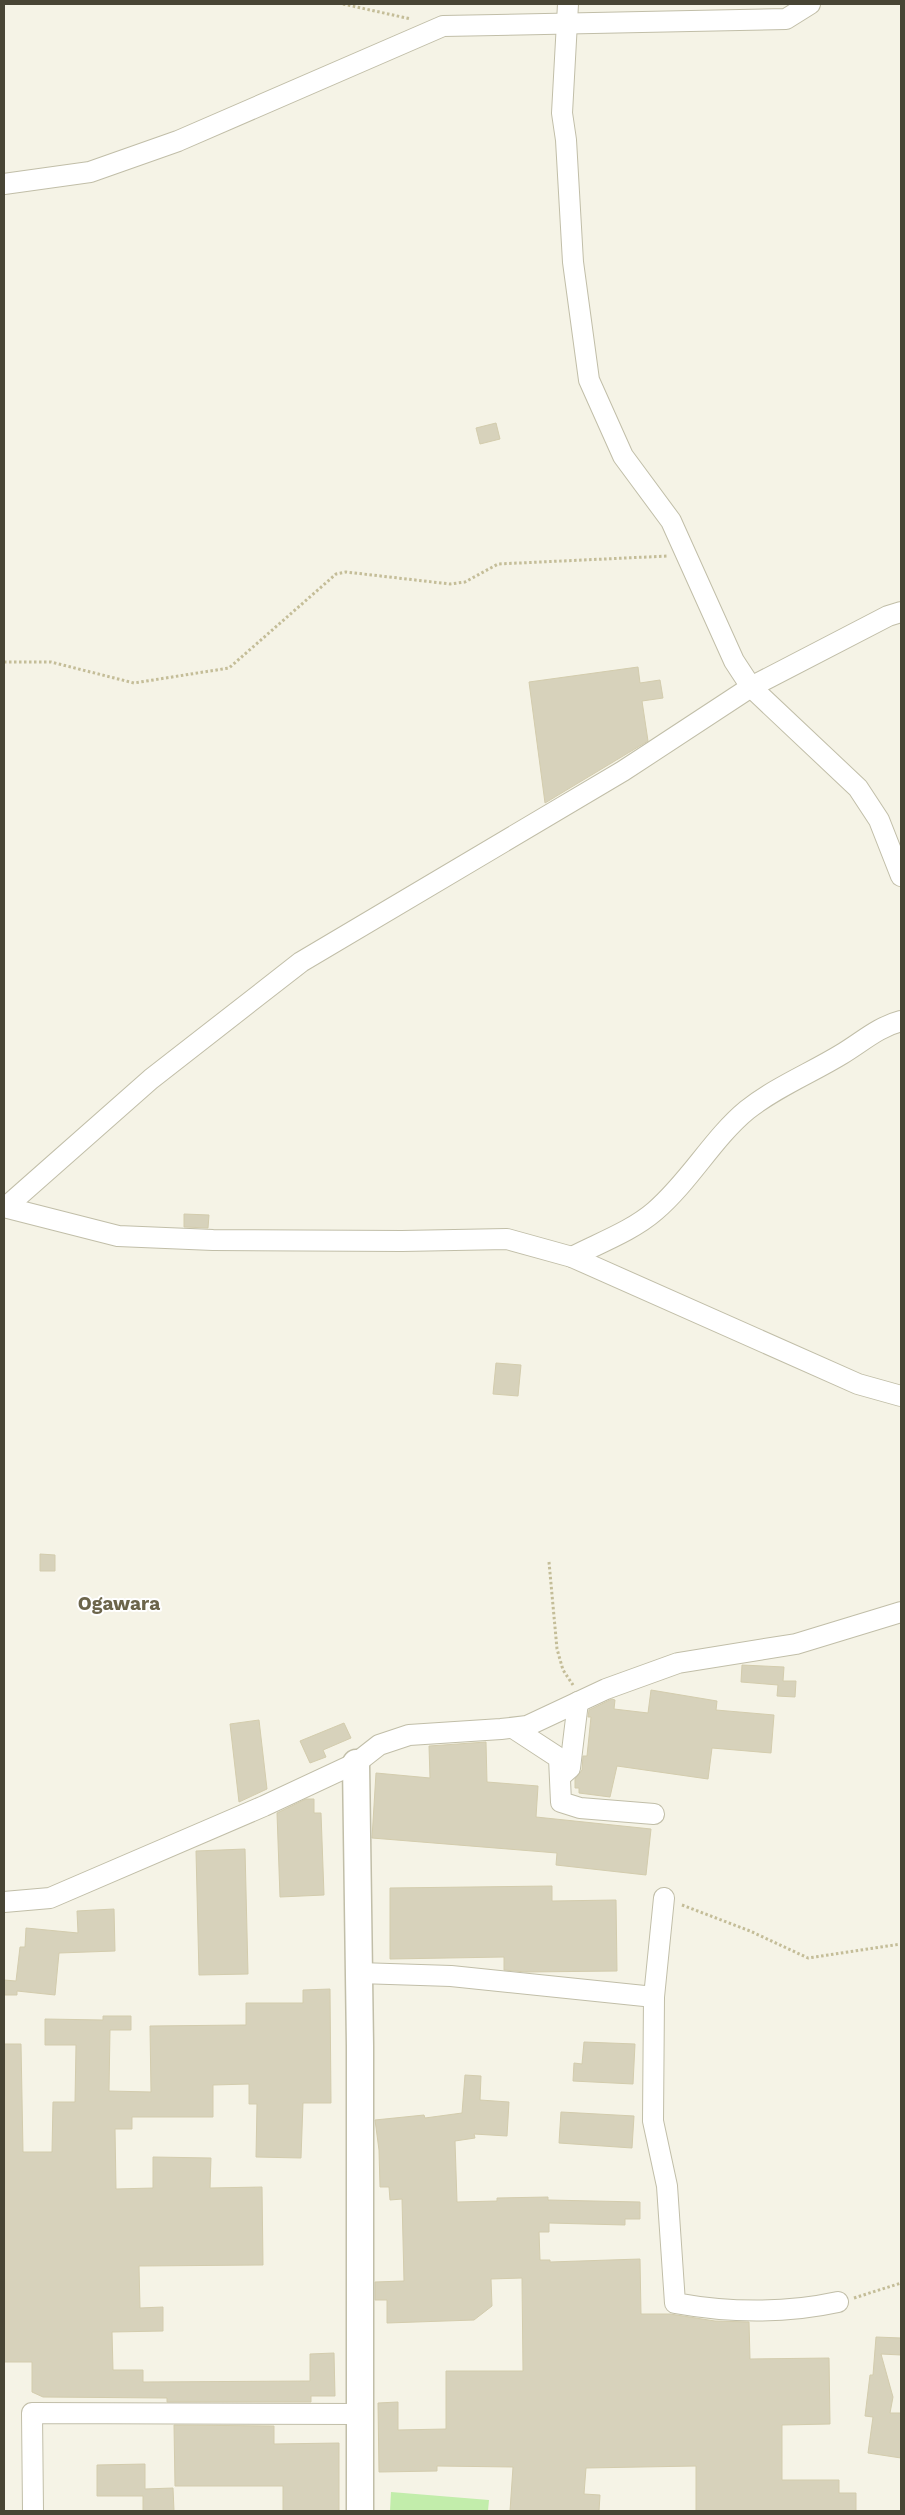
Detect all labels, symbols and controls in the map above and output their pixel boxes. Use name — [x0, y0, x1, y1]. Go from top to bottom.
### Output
district label: Ogawara — [78, 1592, 160, 1615]

